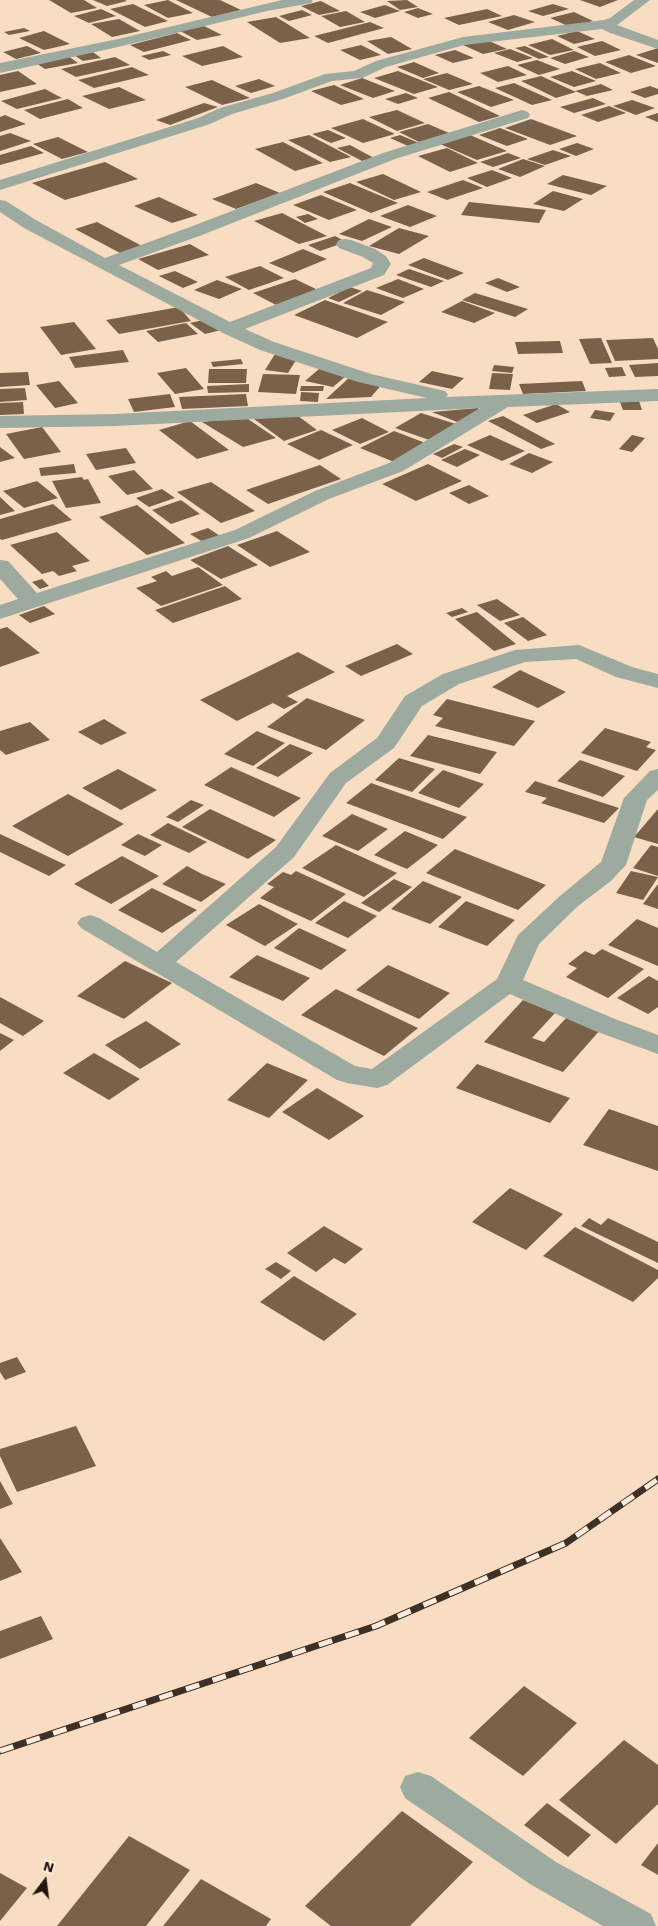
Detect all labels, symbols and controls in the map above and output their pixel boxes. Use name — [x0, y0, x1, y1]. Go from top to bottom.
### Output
north arrow — [20, 1856, 70, 1906]
text: N — [42, 1857, 56, 1876]

